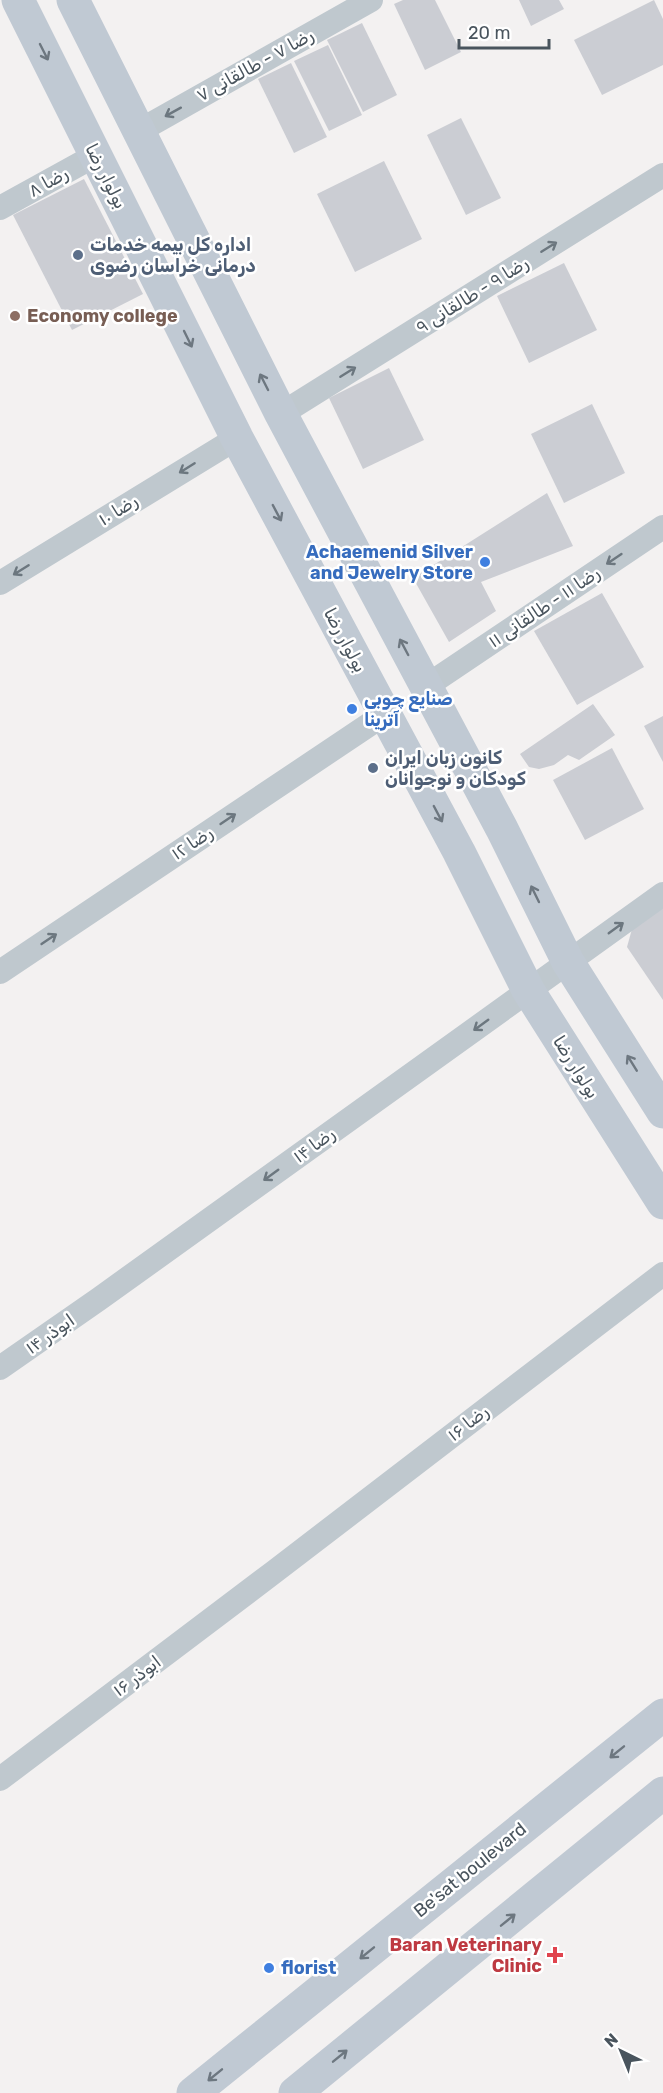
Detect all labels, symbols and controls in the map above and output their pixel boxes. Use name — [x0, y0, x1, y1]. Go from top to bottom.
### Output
scale bar — [459, 12, 549, 50]
text: 20 m — [468, 22, 510, 44]
street label: رضا ۷ - طالقانی ۷ — [193, 24, 318, 106]
one-way arrow — [39, 43, 50, 61]
one-way arrow — [165, 106, 182, 118]
street label: بولوار رضا — [80, 140, 132, 212]
street label: رضا ۸ — [24, 162, 72, 202]
place label: اداره کل بیمه خدمات درمانی خراسان رضوی — [90, 234, 256, 277]
one-way arrow — [540, 240, 557, 252]
marker: اداره کل بیمه خدمات درمانی خراسان رضوی — [71, 248, 85, 262]
street label: رضا ۹ - طالقانی ۹ — [412, 252, 532, 338]
place label: Economy college — [27, 305, 178, 327]
marker: Economy college — [8, 309, 22, 323]
one-way arrow — [182, 330, 194, 348]
one-way arrow — [339, 366, 356, 378]
one-way arrow — [258, 373, 270, 391]
one-way arrow — [179, 463, 196, 475]
street label: رضا ۱۰ — [94, 489, 142, 530]
one-way arrow — [272, 503, 283, 521]
place label: Achaemenid Silver and Jewelry Store — [306, 541, 473, 584]
one-way arrow — [606, 553, 623, 566]
marker: Achaemenid Silver and Jewelry Store — [478, 555, 492, 569]
street label: رضا ۱۱ - طالقانی ۱۱ — [484, 561, 604, 652]
one-way arrow — [13, 565, 30, 577]
street label: بولوار رضا — [319, 604, 371, 676]
one-way arrow — [398, 639, 409, 657]
place label: صنایع چوبی آترینا — [364, 688, 453, 731]
marker: صنایع چوبی آترینا — [345, 702, 359, 716]
place label: کانون زبان ایران کودکان و نوجوانان — [385, 747, 526, 790]
marker: کانون زبان ایران کودکان و نوجوانان — [366, 761, 380, 775]
one-way arrow — [432, 805, 444, 822]
one-way arrow — [219, 813, 236, 825]
street label: رضا ۱۲ — [167, 821, 217, 865]
one-way arrow — [528, 886, 540, 904]
one-way arrow — [607, 922, 623, 934]
one-way arrow — [40, 933, 57, 946]
one-way arrow — [473, 1018, 489, 1031]
street label: بولوار رضا — [548, 1031, 604, 1103]
one-way arrow — [625, 1055, 637, 1072]
street label: رضا ۱۴ — [289, 1122, 339, 1168]
one-way arrow — [264, 1169, 280, 1181]
street label: ابوذر ۱۴ — [21, 1309, 79, 1359]
street label: رضا ۱۶ — [443, 1400, 493, 1446]
street label: ابوذر ۱۶ — [109, 1651, 165, 1701]
one-way arrow — [610, 1745, 626, 1758]
street label: Be'sat boulevard — [409, 1818, 531, 1922]
one-way arrow — [499, 1913, 515, 1926]
place label: Baran Veterinary Clinic — [389, 1934, 542, 1977]
one-way arrow — [359, 1946, 375, 1959]
marker: Baran Veterinary Clinic — [546, 1946, 564, 1964]
place label: florist — [281, 1957, 336, 1979]
marker: florist — [262, 1961, 276, 1975]
north arrow — [591, 2021, 651, 2081]
text: N — [600, 2030, 622, 2051]
one-way arrow — [332, 2049, 347, 2063]
one-way arrow — [208, 2068, 224, 2081]

